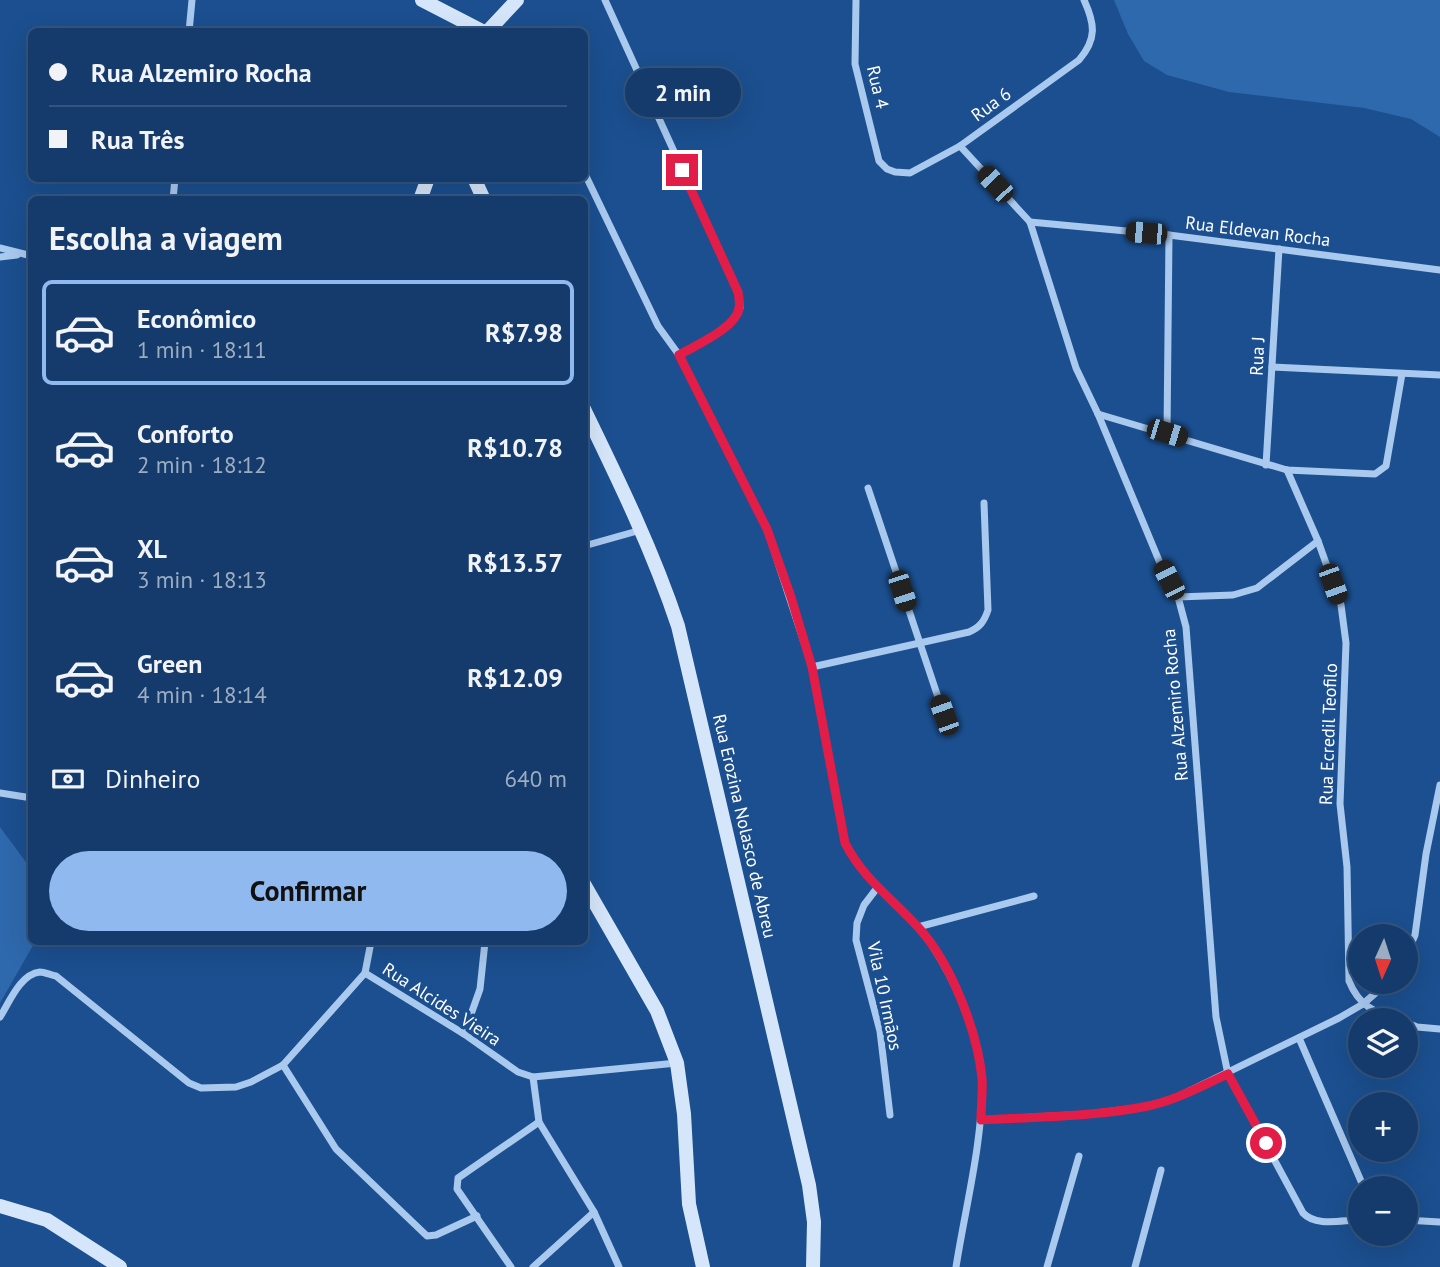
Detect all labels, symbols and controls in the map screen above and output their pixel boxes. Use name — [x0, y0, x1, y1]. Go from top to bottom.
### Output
text: Rua Alzemiro Rocha — [91, 56, 312, 89]
street label: Rua 4 — [862, 63, 894, 111]
callout: 2 min — [624, 68, 740, 118]
text: 2 min — [655, 78, 711, 107]
street label: Rua 6 — [967, 82, 1015, 126]
text: Rua Três — [91, 123, 185, 156]
route end — [666, 154, 698, 186]
car — [973, 161, 1018, 207]
street label: Rua Eldevan Rocha — [1184, 211, 1332, 251]
text: Escolha a viagem — [49, 217, 283, 259]
car — [1125, 221, 1168, 245]
icon: car — [53, 301, 116, 364]
text: Econômico — [137, 302, 256, 335]
text: R$7.98 — [485, 316, 563, 349]
text: 1 min · 18:11 — [137, 335, 267, 364]
street label: Rua J — [1244, 336, 1270, 376]
icon: car — [53, 416, 116, 479]
text: Conforto — [137, 417, 234, 450]
car — [1144, 417, 1191, 449]
text: R$10.78 — [467, 431, 563, 464]
text: 2 min · 18:12 — [137, 450, 267, 479]
icon: car — [53, 531, 116, 594]
text: XL — [137, 532, 167, 565]
text: R$13.57 — [467, 546, 563, 579]
car — [1151, 557, 1188, 603]
car — [1316, 561, 1351, 607]
text: 3 min · 18:13 — [137, 565, 267, 594]
car — [886, 568, 919, 614]
street label: Rua Alzemiro Rocha — [1157, 628, 1193, 782]
icon: car — [53, 646, 116, 709]
text: Green — [137, 647, 202, 680]
text: R$12.09 — [467, 661, 563, 694]
street label: Rua Ecredil Teofilo — [1314, 663, 1342, 805]
text: 4 min · 18:14 — [137, 680, 267, 709]
car — [927, 692, 962, 738]
street label: Rua Erozina Nolasco de Abreu — [708, 712, 782, 940]
icon: cash — [49, 760, 87, 798]
text: Dinheiro — [105, 762, 200, 795]
text: 640 m — [505, 764, 567, 793]
button: Confirmar — [49, 851, 567, 931]
north arrow — [1348, 924, 1418, 994]
map controls — [1348, 924, 1418, 1246]
street label: Vila 10 Irmãos — [862, 939, 908, 1052]
street label: Rua Alcides Vieira — [378, 957, 506, 1051]
button: layers — [1348, 1008, 1418, 1078]
button: + — [1348, 1092, 1418, 1162]
route start — [1250, 1127, 1282, 1159]
button: − — [1348, 1176, 1418, 1246]

